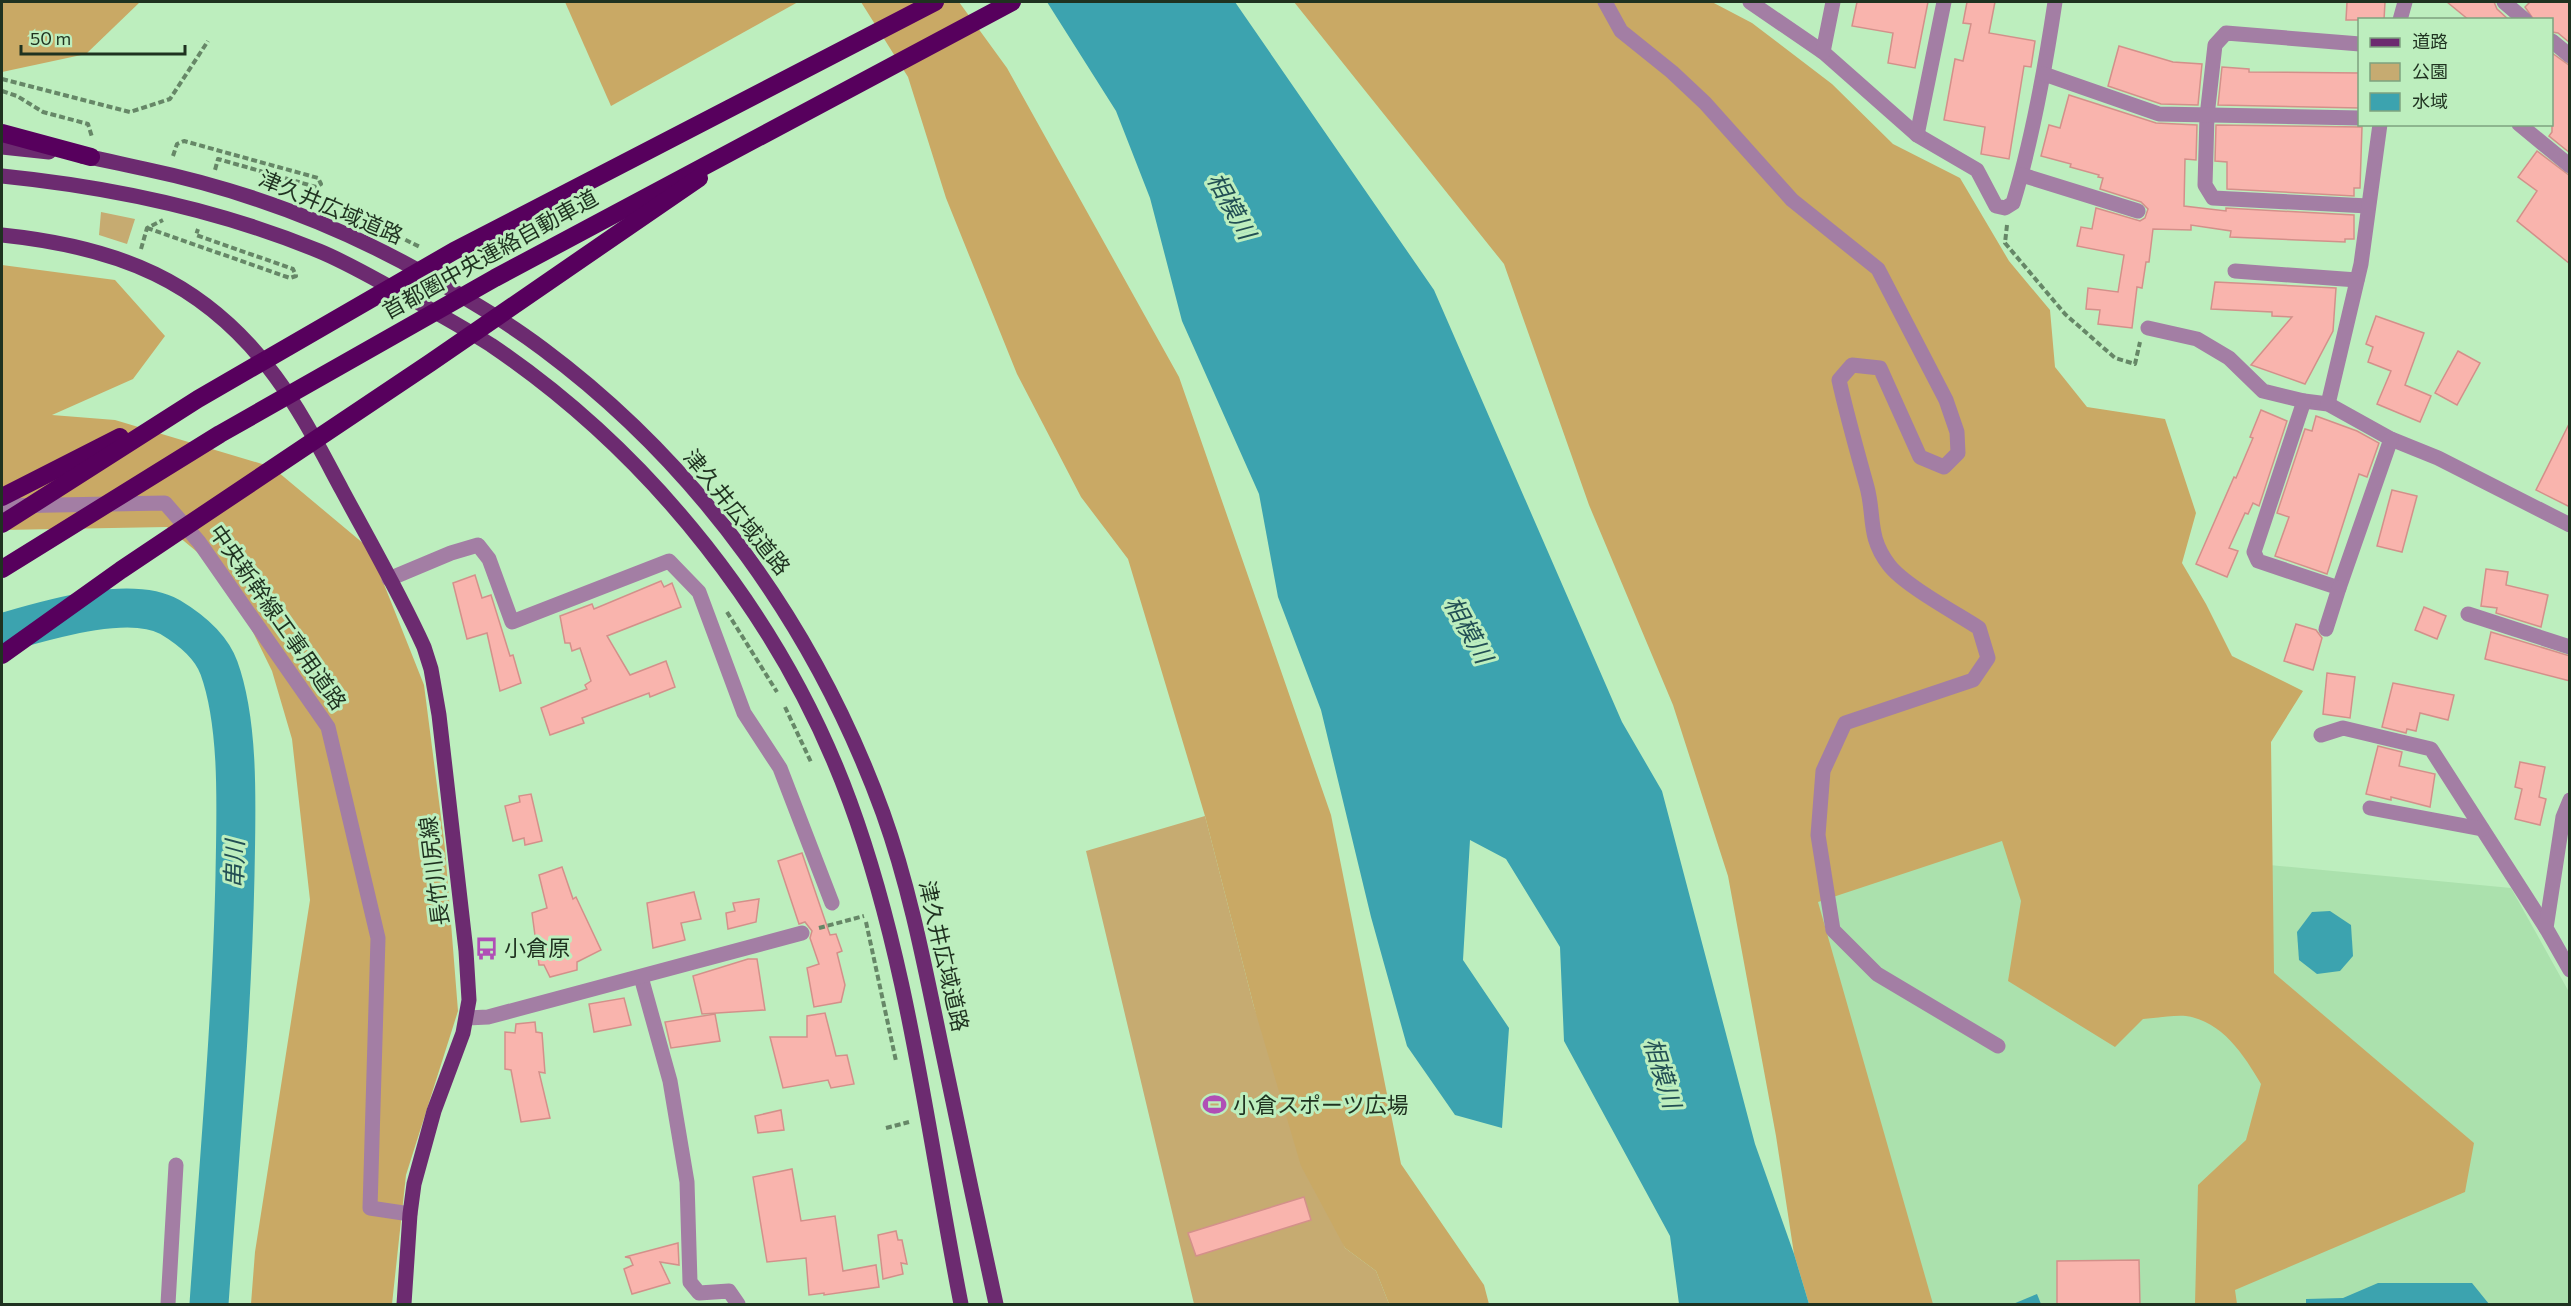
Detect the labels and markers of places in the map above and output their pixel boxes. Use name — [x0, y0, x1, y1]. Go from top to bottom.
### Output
place label: 小倉原 — [504, 934, 570, 961]
bus stop icon: 小倉原 — [473, 935, 499, 961]
place label: 小倉スポーツ広場 — [1233, 1091, 1409, 1118]
sports icon: 小倉スポーツ広場 — [1202, 1092, 1228, 1118]

